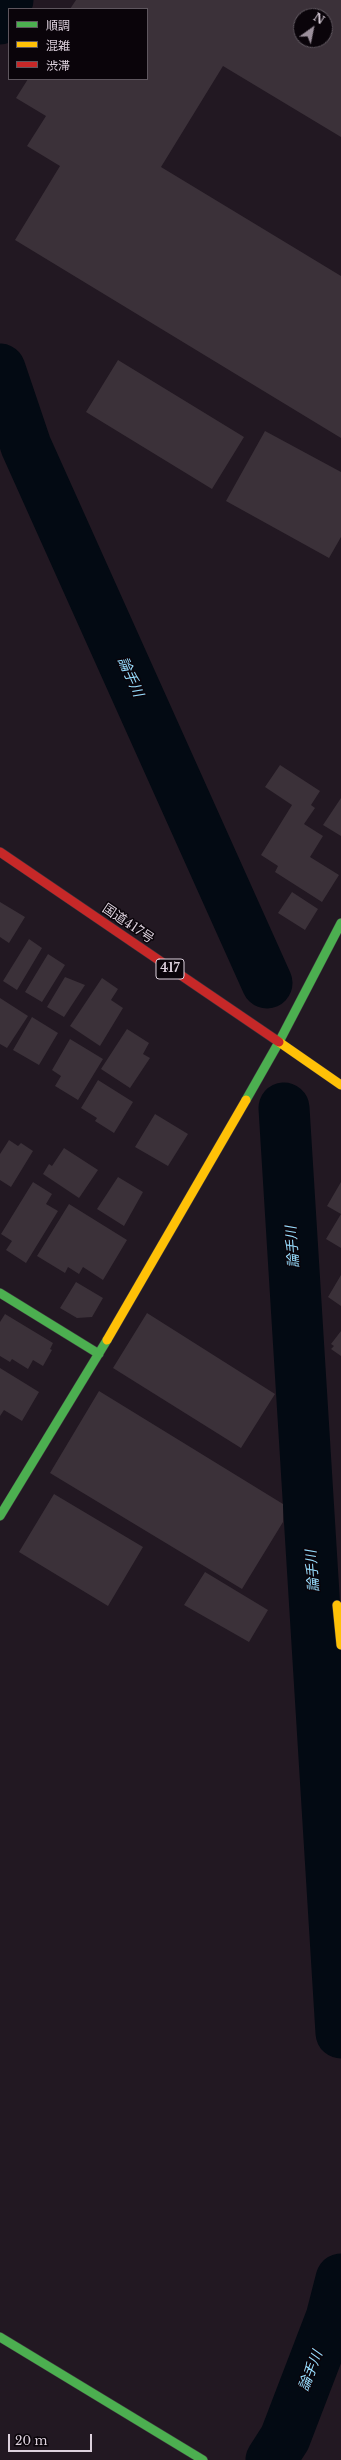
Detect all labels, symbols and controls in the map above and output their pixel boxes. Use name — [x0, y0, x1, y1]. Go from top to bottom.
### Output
legend — [8, 8, 148, 80]
north arrow — [293, 8, 333, 48]
text: N — [311, 10, 327, 27]
text: 順調 — [46, 18, 70, 33]
text: 混雑 — [46, 38, 70, 53]
text: 渋滞 — [46, 58, 70, 73]
water label: 論手川 — [114, 654, 146, 700]
street label: 国道417号 — [99, 901, 157, 947]
road number: 417 — [156, 959, 184, 979]
water label: 論手川 — [283, 1225, 303, 1269]
water label: 論手川 — [303, 1549, 323, 1593]
water label: 論手川 — [296, 2348, 326, 2394]
scale bar — [10, 2426, 94, 2452]
text: 20 m — [15, 2433, 47, 2448]

